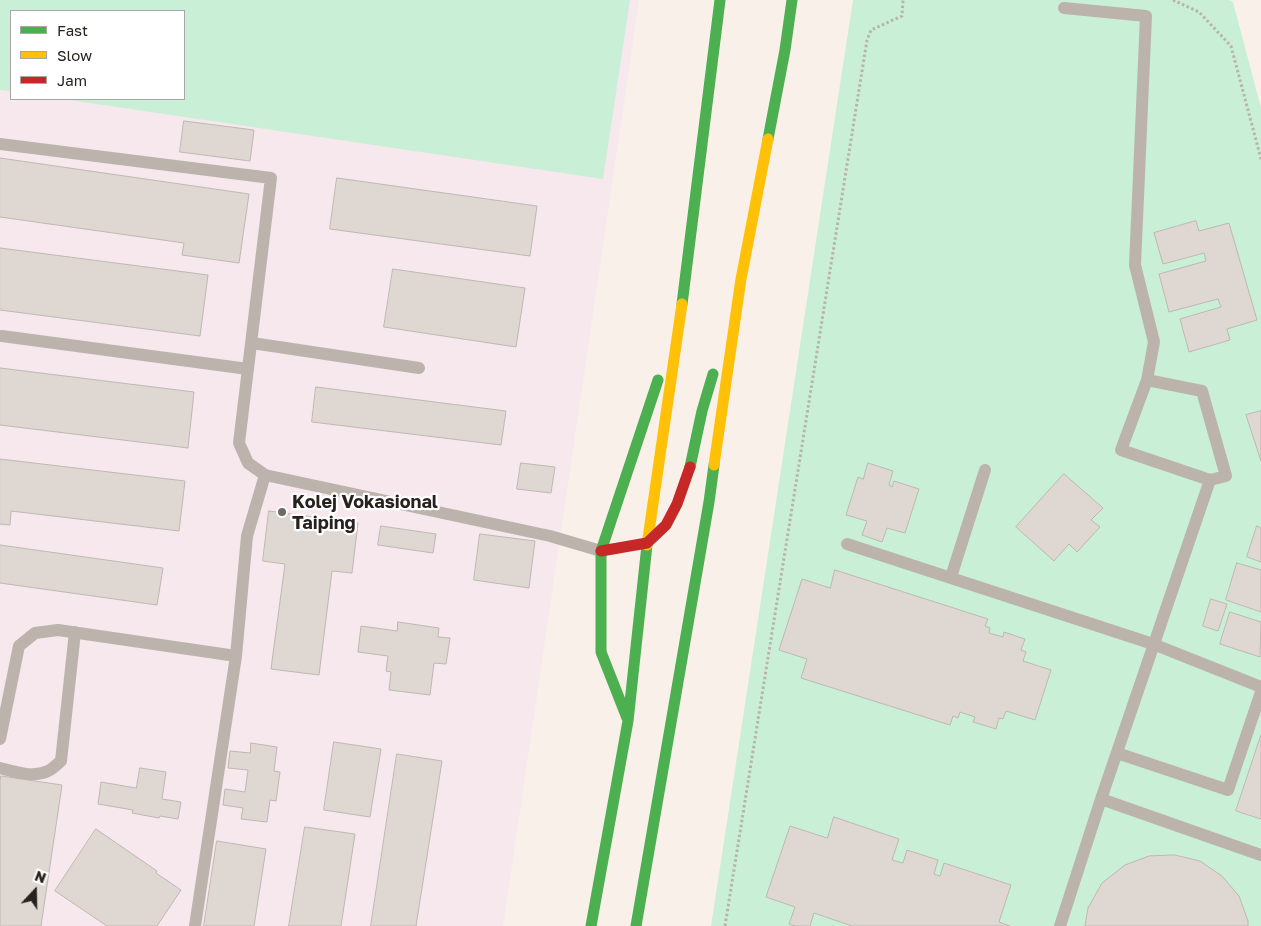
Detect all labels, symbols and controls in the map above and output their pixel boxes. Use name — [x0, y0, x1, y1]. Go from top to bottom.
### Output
legend — [10, 10, 185, 100]
text: Fast — [57, 21, 88, 39]
text: Slow — [57, 46, 92, 64]
text: Jam — [57, 71, 87, 89]
place label: Kolej Vokasional Taiping — [292, 491, 438, 534]
marker: Kolej Vokasional Taiping — [276, 506, 288, 518]
north arrow — [10, 866, 60, 916]
text: N — [33, 867, 49, 886]

